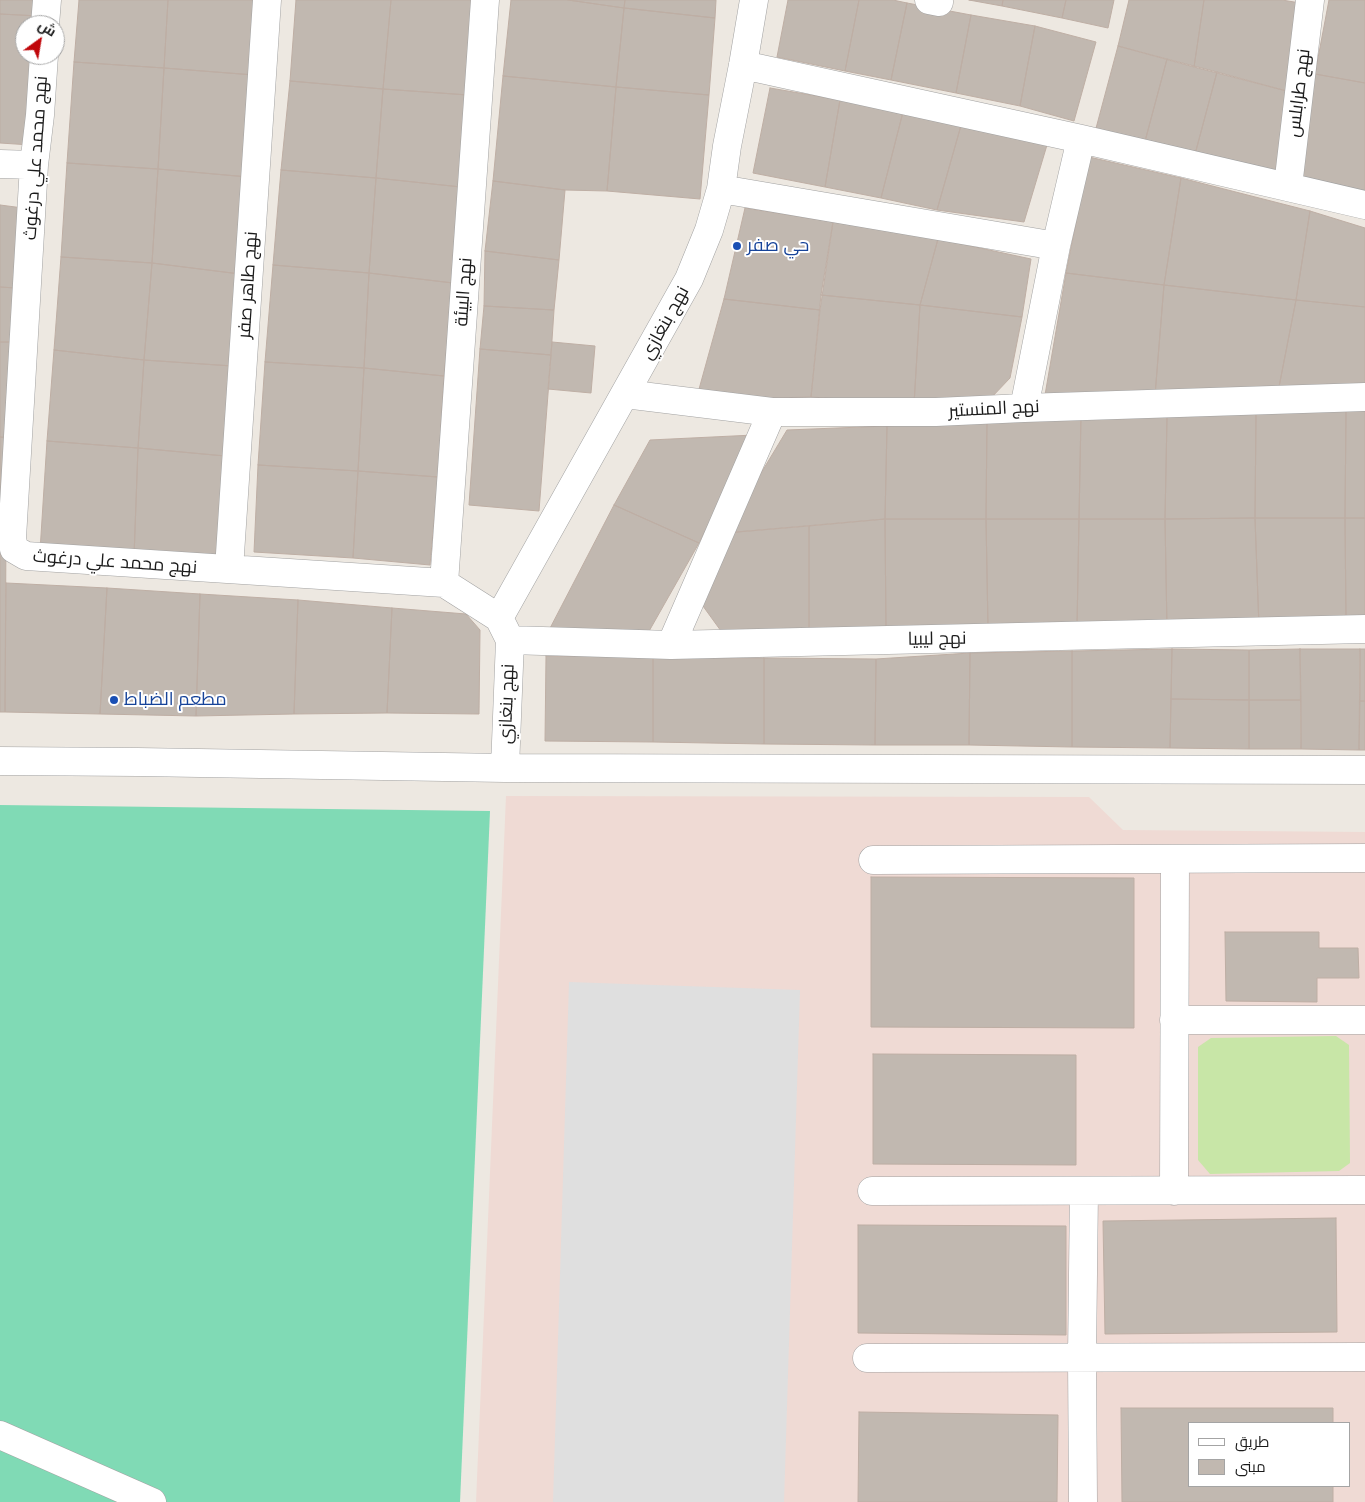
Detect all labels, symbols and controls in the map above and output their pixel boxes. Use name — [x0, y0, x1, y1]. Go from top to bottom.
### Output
north arrow — [15, 15, 65, 65]
text: ش — [35, 16, 60, 41]
street label: نهج طرابلس — [1283, 47, 1315, 139]
street label: نهج محمد علي درغوث — [19, 75, 53, 241]
street label: نهج طاهر صفر — [233, 231, 263, 339]
place label: حي صفر — [747, 235, 809, 257]
marker: حي صفر — [731, 240, 743, 252]
street label: نهج البيئة — [451, 257, 477, 327]
street label: نهج بنغازي — [636, 283, 694, 363]
street label: نهج المنستير — [948, 396, 1040, 422]
street label: نهج محمد علي درغوث — [32, 545, 198, 579]
street label: نهج ليبيا — [907, 628, 967, 650]
street label: نهج بنغازي — [495, 663, 519, 745]
place label: مطعم الضباط — [124, 689, 227, 711]
marker: مطعم الضباط — [108, 694, 120, 706]
legend — [1188, 1422, 1350, 1487]
text: طريق — [1235, 1432, 1269, 1451]
text: مبنى — [1235, 1457, 1266, 1476]

